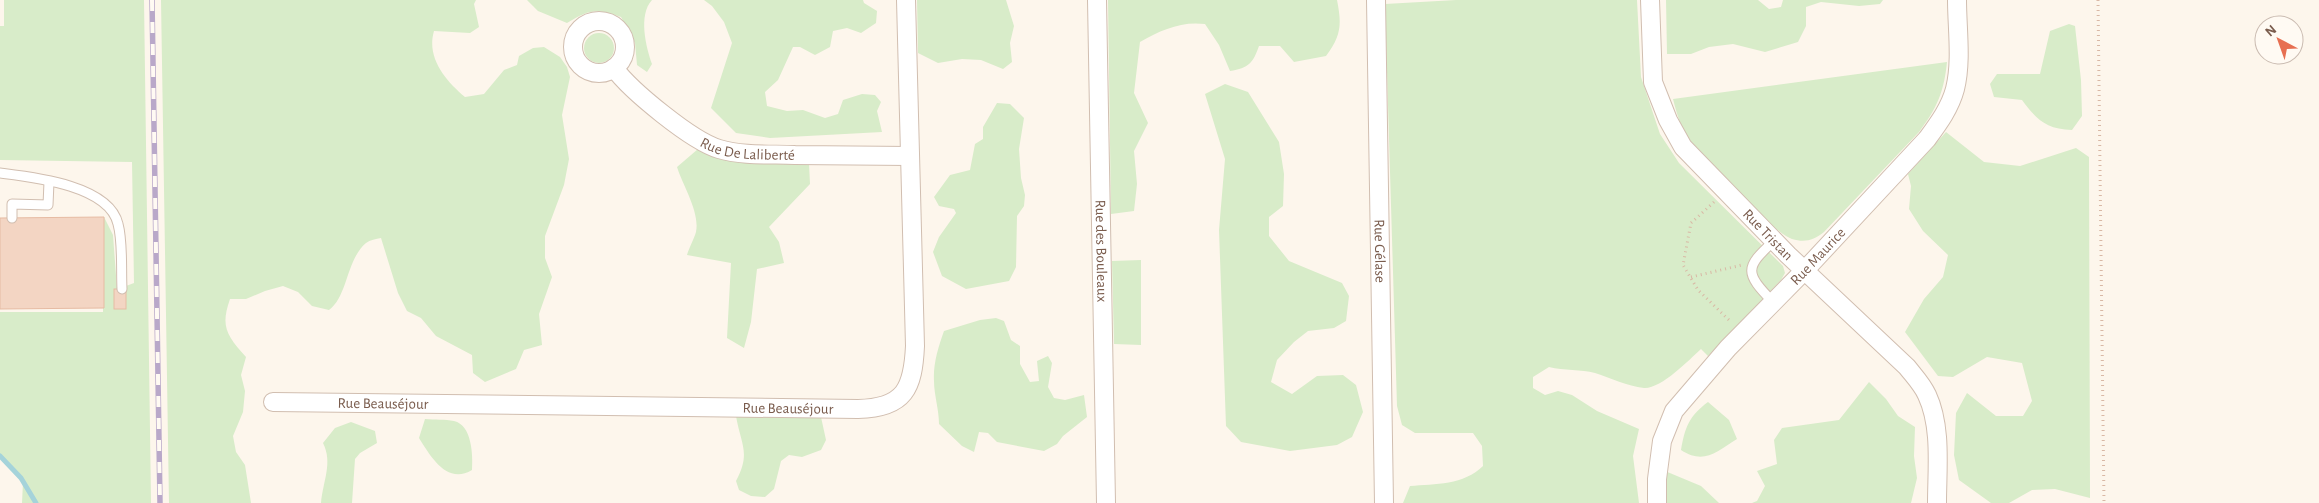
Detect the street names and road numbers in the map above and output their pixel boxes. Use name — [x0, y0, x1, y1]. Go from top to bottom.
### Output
street label: Rue De Laliberté — [698, 135, 795, 163]
street label: Rue des Bouleaux — [1093, 200, 1109, 303]
street label: Rue Tristan — [1740, 206, 1796, 264]
street label: Rue Gélase — [1371, 219, 1387, 283]
street label: Rue Maurice — [1788, 225, 1848, 288]
street label: Rue Beauséjour — [338, 396, 429, 412]
street label: Rue Beauséjour — [743, 401, 834, 417]

